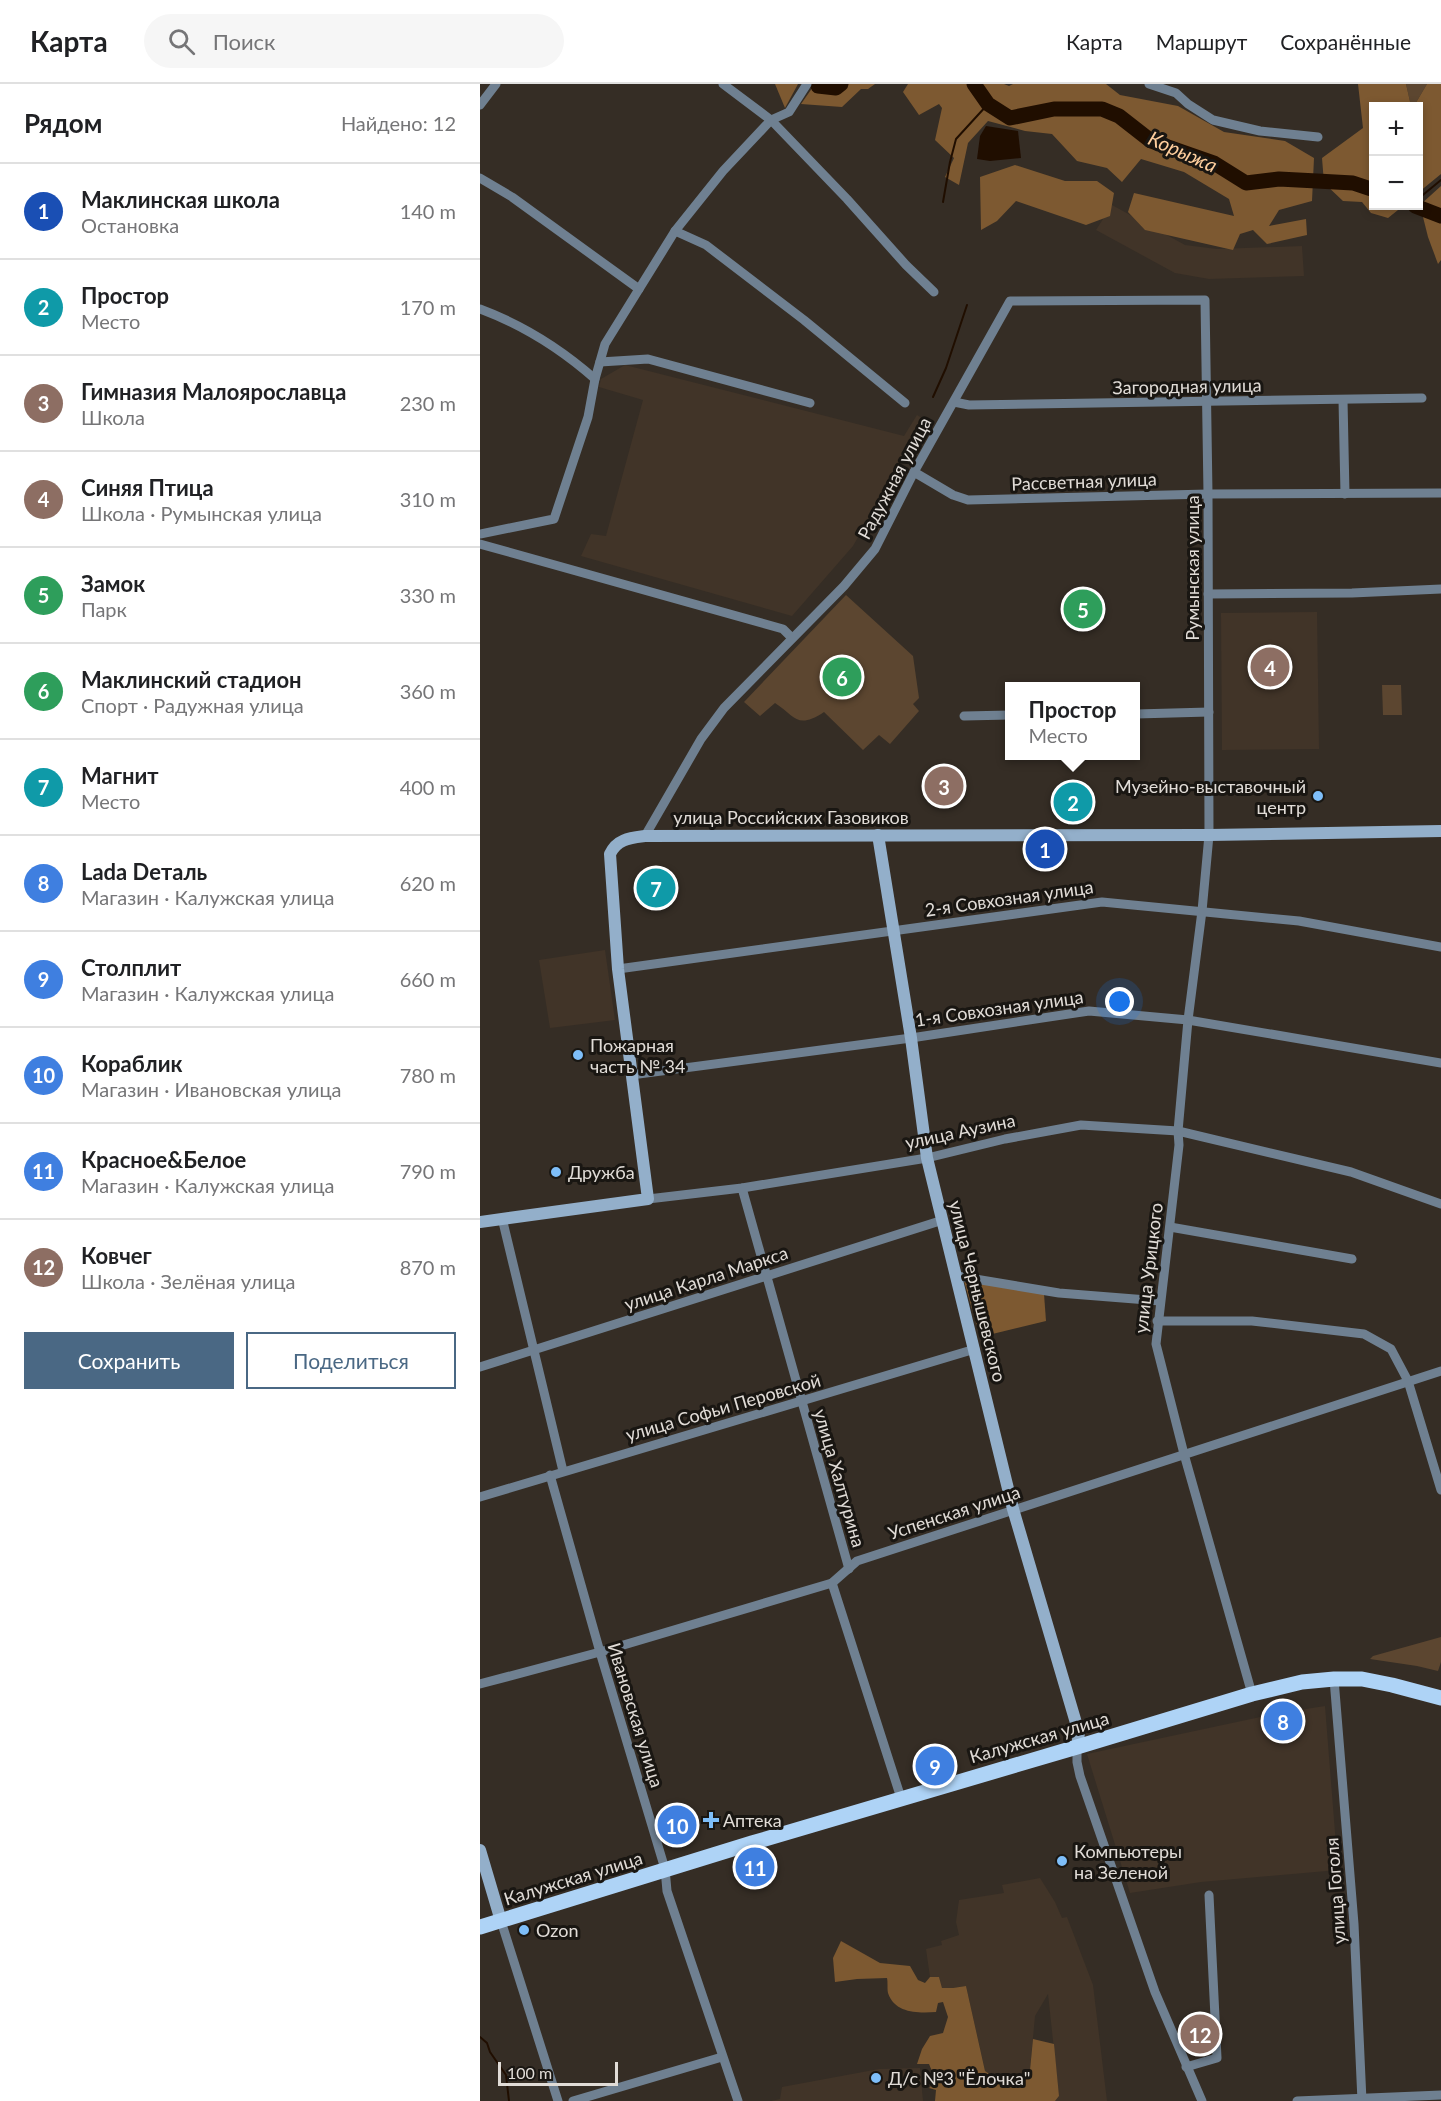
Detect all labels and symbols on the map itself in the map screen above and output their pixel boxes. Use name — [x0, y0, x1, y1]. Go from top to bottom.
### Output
water label: Корыжа — [1145, 125, 1221, 177]
street label: Загородная улица — [1112, 374, 1262, 398]
street label: Радужная улица — [853, 413, 935, 543]
street label: Рассветная улица — [1011, 467, 1157, 495]
street label: Румынская улица — [1181, 495, 1203, 641]
pin: 5 — [1064, 586, 1102, 632]
pin: 4 — [1250, 644, 1290, 690]
pin: 6 — [822, 654, 862, 700]
pin: 3 — [924, 764, 964, 808]
place label: Музейно-выставочный центр — [1115, 775, 1306, 818]
pin: 2 — [1054, 780, 1092, 824]
marker: Музейно-выставочный центр — [1311, 789, 1325, 803]
street label: улица Российских Газовиков — [673, 806, 909, 828]
pin: 1 — [1026, 826, 1064, 872]
pin: 7 — [636, 866, 675, 910]
street label: 2-я Совхозная улица — [923, 875, 1095, 921]
street label: 1-я Совхозная улица — [913, 985, 1085, 1031]
your location — [1105, 987, 1134, 1016]
place label: Пожарная часть № 34 — [590, 1034, 685, 1077]
marker: Пожарная часть № 34 — [571, 1048, 585, 1062]
street label: улица Аузина — [903, 1109, 1017, 1153]
place label: Дружба — [568, 1161, 635, 1183]
marker: Дружба — [549, 1165, 563, 1179]
street label: улица Чернышевского — [945, 1198, 1011, 1384]
street label: улица Урицкого — [1129, 1201, 1167, 1335]
street label: улица Карла Маркса — [622, 1241, 790, 1315]
street label: улица Софьи Перовской — [623, 1369, 823, 1445]
street label: улица Халтурина — [810, 1406, 870, 1550]
street label: Успенская улица — [885, 1480, 1023, 1544]
street label: Ивановская улица — [604, 1640, 668, 1790]
pin: 8 — [1264, 1698, 1302, 1744]
street label: Калужская улица — [967, 1707, 1111, 1767]
pin: 9 — [916, 1744, 954, 1788]
pin: 10 — [658, 1802, 696, 1848]
place label: Аптека — [723, 1809, 782, 1831]
marker: Аптека — [704, 1813, 718, 1827]
street label: улица Гоголя — [1320, 1837, 1350, 1945]
place label: Компьютеры на Зеленой — [1074, 1840, 1182, 1883]
pin: 11 — [736, 1844, 774, 1890]
street label: Калужская улица — [501, 1846, 645, 1910]
marker: Компьютеры на Зеленой — [1055, 1854, 1069, 1868]
place label: Ozon — [536, 1919, 578, 1941]
marker: Ozon — [517, 1923, 531, 1937]
pin: 12 — [1180, 2012, 1220, 2056]
scale bar — [498, 2059, 618, 2086]
place label: Д/с №3 "Ёлочка" — [888, 2067, 1030, 2089]
marker: Д/с №3 "Ёлочка" — [869, 2071, 883, 2085]

